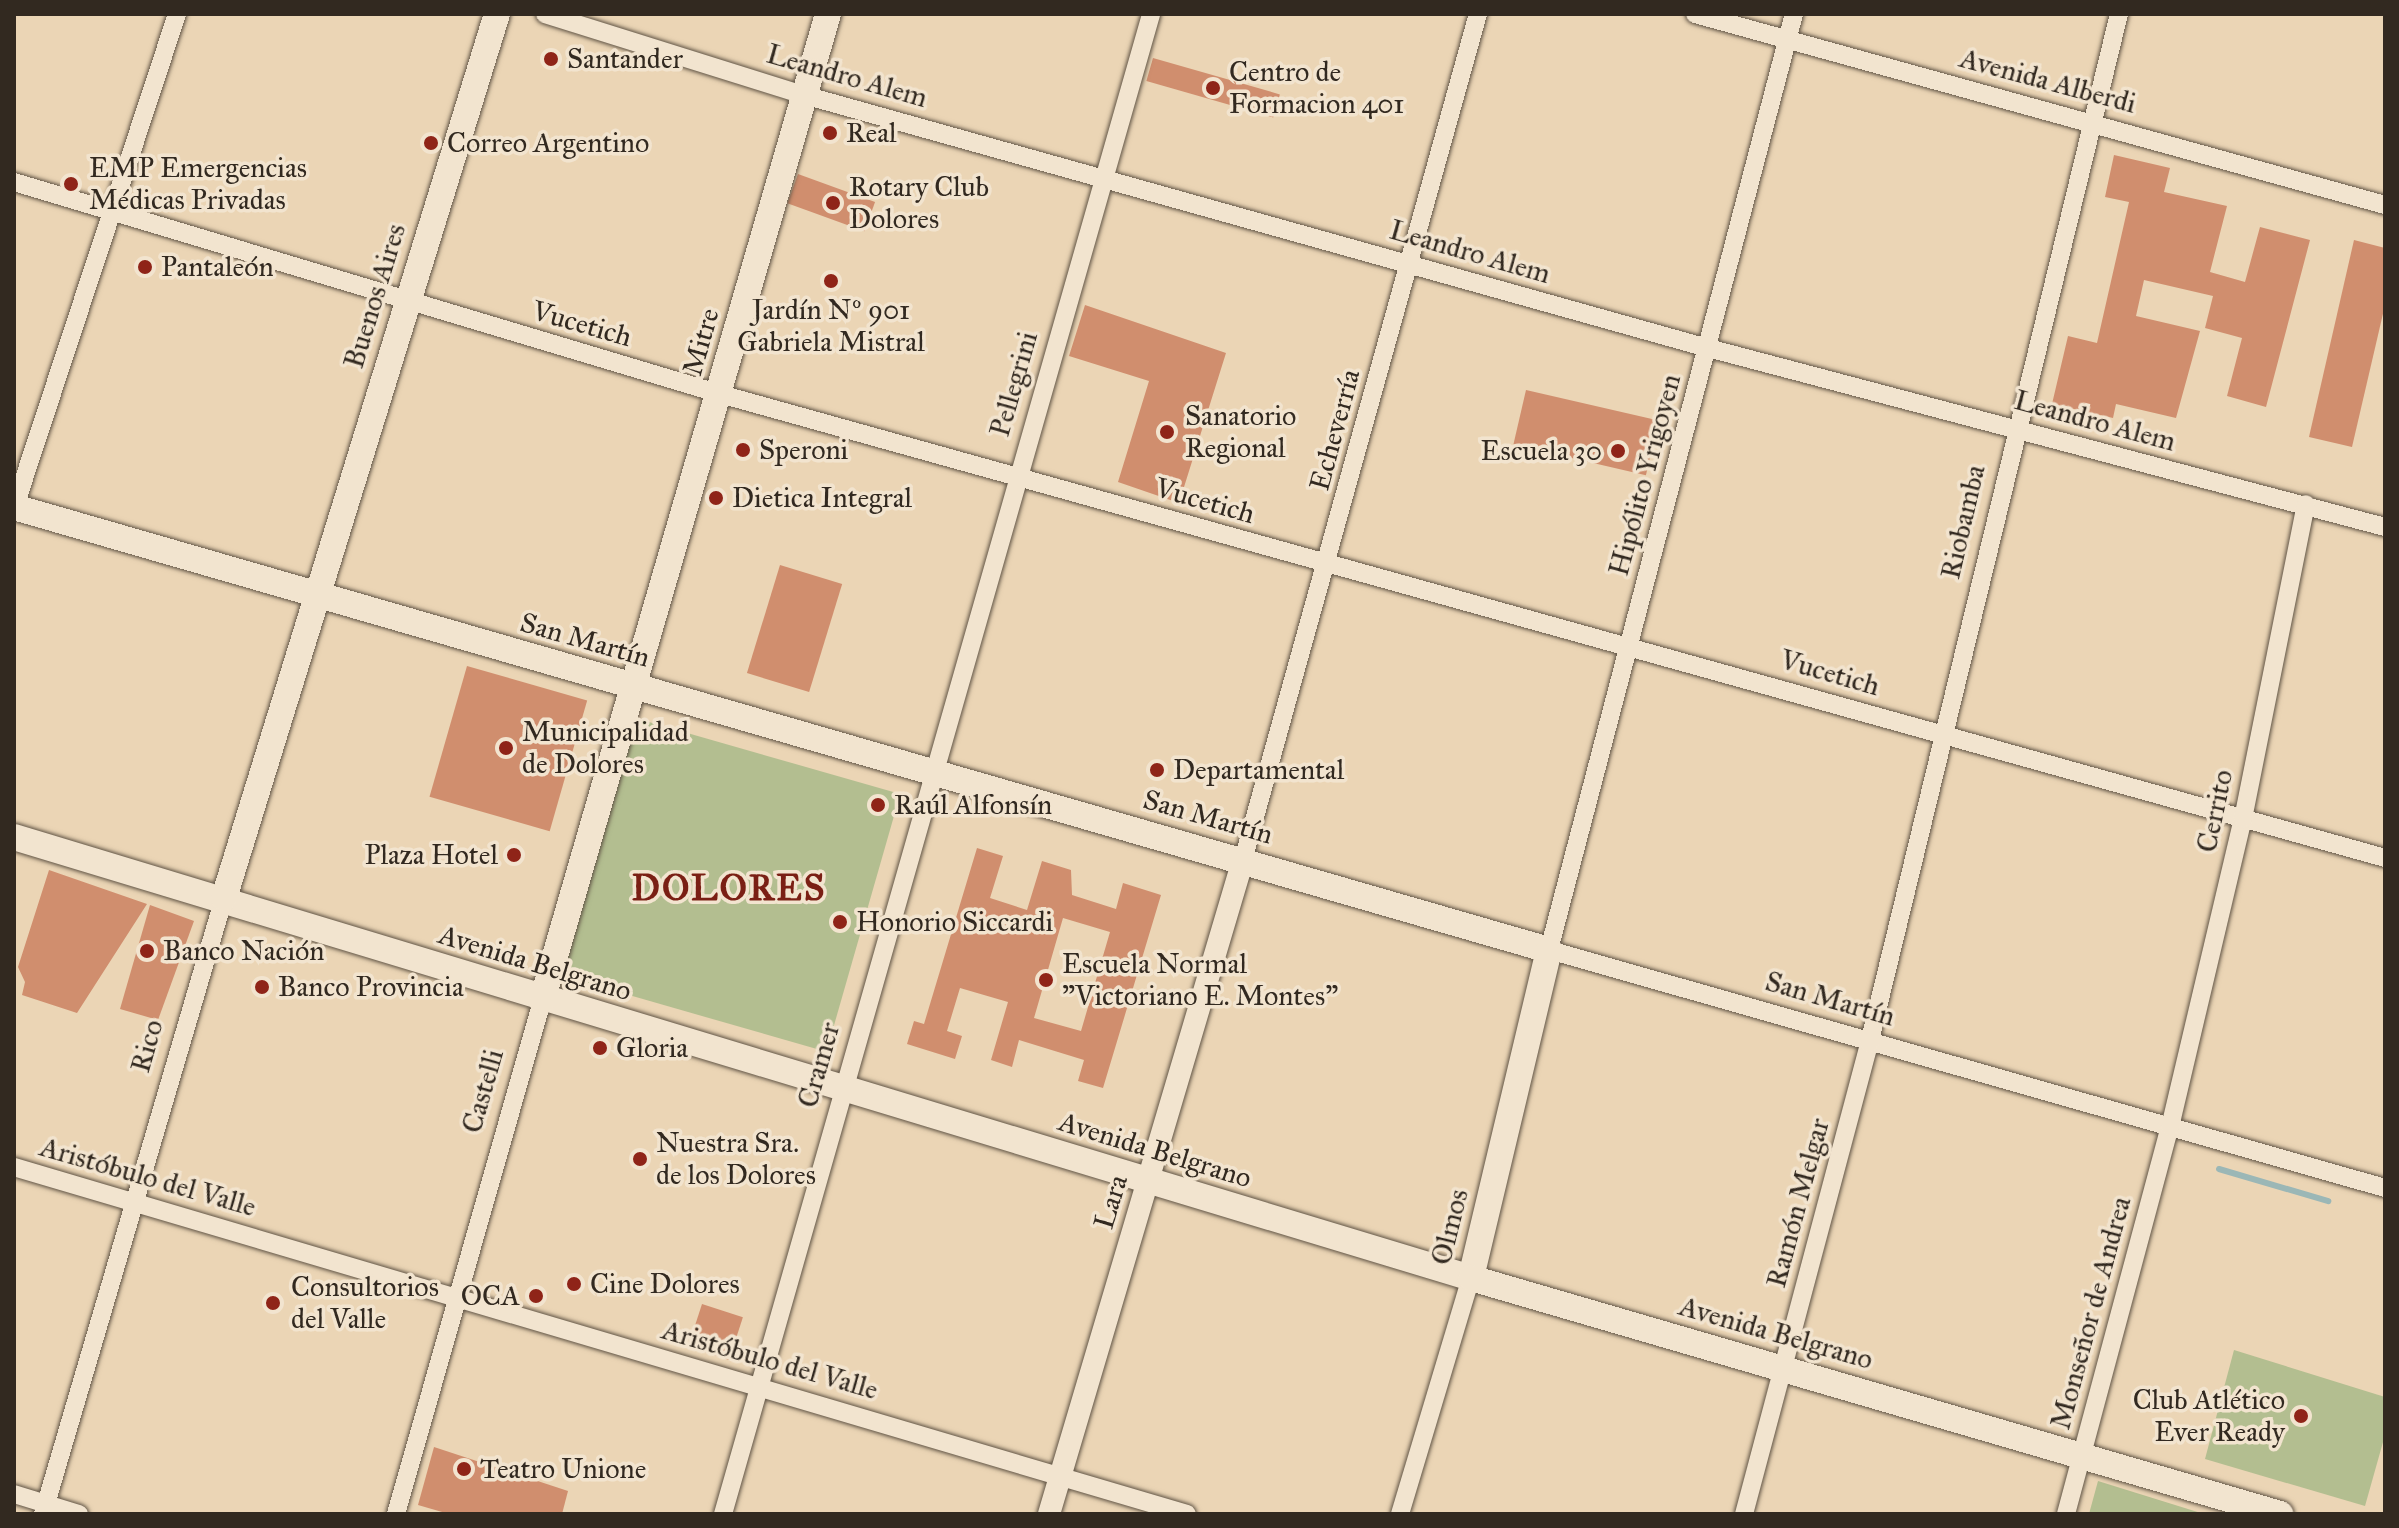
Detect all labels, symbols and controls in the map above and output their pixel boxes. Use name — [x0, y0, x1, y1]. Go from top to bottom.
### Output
street label: Leandro Alem — [763, 37, 931, 115]
street label: Avenida Alberdi — [1956, 41, 2140, 121]
place label: Santander — [567, 42, 683, 76]
marker: Santander — [542, 50, 560, 68]
place label: Centro de Formacion 401 — [1229, 55, 1404, 121]
marker: Centro de Formacion 401 — [1204, 79, 1222, 97]
place label: Real — [846, 116, 897, 150]
marker: Real — [821, 124, 839, 142]
place label: Correo Argentino — [447, 126, 649, 160]
marker: Correo Argentino — [422, 134, 440, 152]
place label: EMP Emergencias Médicas Privadas — [89, 151, 307, 217]
place label: Rotary Club Dolores — [849, 170, 989, 236]
marker: EMP Emergencias Médicas Privadas — [60, 173, 82, 195]
marker: Rotary Club Dolores — [824, 194, 842, 212]
street label: Leandro Alem — [1386, 213, 1554, 291]
street label: Buenos Aires — [337, 220, 413, 372]
place label: Pantaleón — [161, 250, 274, 284]
marker: Pantaleón — [136, 258, 154, 276]
marker: Jardín Nº 901 Gabriela Mistral — [822, 272, 840, 290]
place label: Jardín Nº 901 Gabriela Mistral — [737, 293, 925, 359]
street label: Vucetich — [528, 294, 636, 354]
street label: Mitre — [675, 305, 727, 379]
street label: Pellegrini — [983, 328, 1045, 440]
street label: Echeverría — [1303, 366, 1367, 494]
street label: Hipólito Yrigoyen — [1602, 370, 1688, 580]
street label: Leandro Alem — [2011, 383, 2179, 459]
place label: Sanatorio Regional — [1185, 399, 1296, 465]
marker: Sanatorio Regional — [1156, 421, 1178, 443]
place label: Speroni — [759, 433, 848, 467]
place label: Escuela 30 — [1480, 434, 1602, 468]
marker: Speroni — [734, 441, 752, 459]
marker: Escuela 30 — [1609, 442, 1627, 460]
street label: Riobamba — [1934, 462, 1992, 582]
street label: Vucetich — [1151, 471, 1259, 531]
place label: Dietica Integral — [732, 481, 912, 515]
marker: Dietica Integral — [707, 489, 725, 507]
street label: San Martín — [516, 606, 654, 674]
street label: Vucetich — [1776, 643, 1884, 703]
place label: Municipalidad de Dolores — [522, 715, 689, 781]
marker: Municipalidad de Dolores — [497, 739, 515, 757]
place label: Departamental — [1173, 753, 1344, 787]
marker: Departamental — [1148, 761, 1166, 779]
street label: Cerrito — [2190, 767, 2240, 855]
street label: San Martín — [1139, 783, 1277, 851]
place label: Raúl Alfonsín — [894, 788, 1052, 822]
marker: Raúl Alfonsín — [869, 796, 887, 814]
place label: Plaza Hotel — [364, 838, 498, 872]
marker: Plaza Hotel — [505, 846, 523, 864]
district label: DOLORES — [632, 867, 826, 911]
place label: Honorio Siccardi — [856, 905, 1053, 939]
marker: Honorio Siccardi — [831, 913, 849, 931]
street label: Avenida Belgrano — [435, 918, 635, 1008]
place label: Banco Nación — [163, 934, 324, 968]
marker: Banco Nación — [138, 942, 156, 960]
place label: Escuela Normal "Victoriano E. Montes" — [1062, 947, 1338, 1013]
street label: San Martín — [1761, 965, 1899, 1033]
place label: Banco Provincia — [278, 970, 464, 1004]
marker: Escuela Normal "Victoriano E. Montes" — [1037, 971, 1055, 989]
marker: Banco Provincia — [253, 978, 271, 996]
street label: Rico — [123, 1016, 171, 1076]
street label: Cramer — [791, 1019, 847, 1111]
place label: Gloria — [616, 1031, 688, 1065]
marker: Gloria — [591, 1039, 609, 1057]
street label: Castelli — [455, 1045, 511, 1137]
street label: Avenida Belgrano — [1055, 1105, 1255, 1195]
street label: Ramón Melgar — [1759, 1115, 1837, 1291]
place label: Nuestra Sra. de los Dolores — [656, 1126, 816, 1192]
street label: Aristóbulo del Valle — [36, 1130, 260, 1224]
marker: Nuestra Sra. de los Dolores — [631, 1150, 649, 1168]
street label: Lara — [1087, 1171, 1135, 1233]
street label: Olmos — [1424, 1186, 1476, 1268]
street label: Monseñor de Andrea — [2044, 1193, 2138, 1433]
place label: Cine Dolores — [590, 1267, 740, 1301]
place label: Consultorios del Valle — [291, 1270, 439, 1336]
marker: Cine Dolores — [565, 1275, 583, 1293]
place label: OCA — [461, 1279, 520, 1313]
marker: OCA — [527, 1287, 545, 1305]
street label: Avenida Belgrano — [1675, 1289, 1877, 1377]
marker: Consultorios del Valle — [262, 1292, 284, 1314]
street label: Aristóbulo del Valle — [658, 1313, 882, 1407]
place label: Club Atlético Ever Ready — [2133, 1383, 2285, 1449]
marker: Club Atlético Ever Ready — [2292, 1407, 2310, 1425]
place label: Teatro Unione — [480, 1452, 646, 1486]
marker: Teatro Unione — [455, 1460, 473, 1478]

